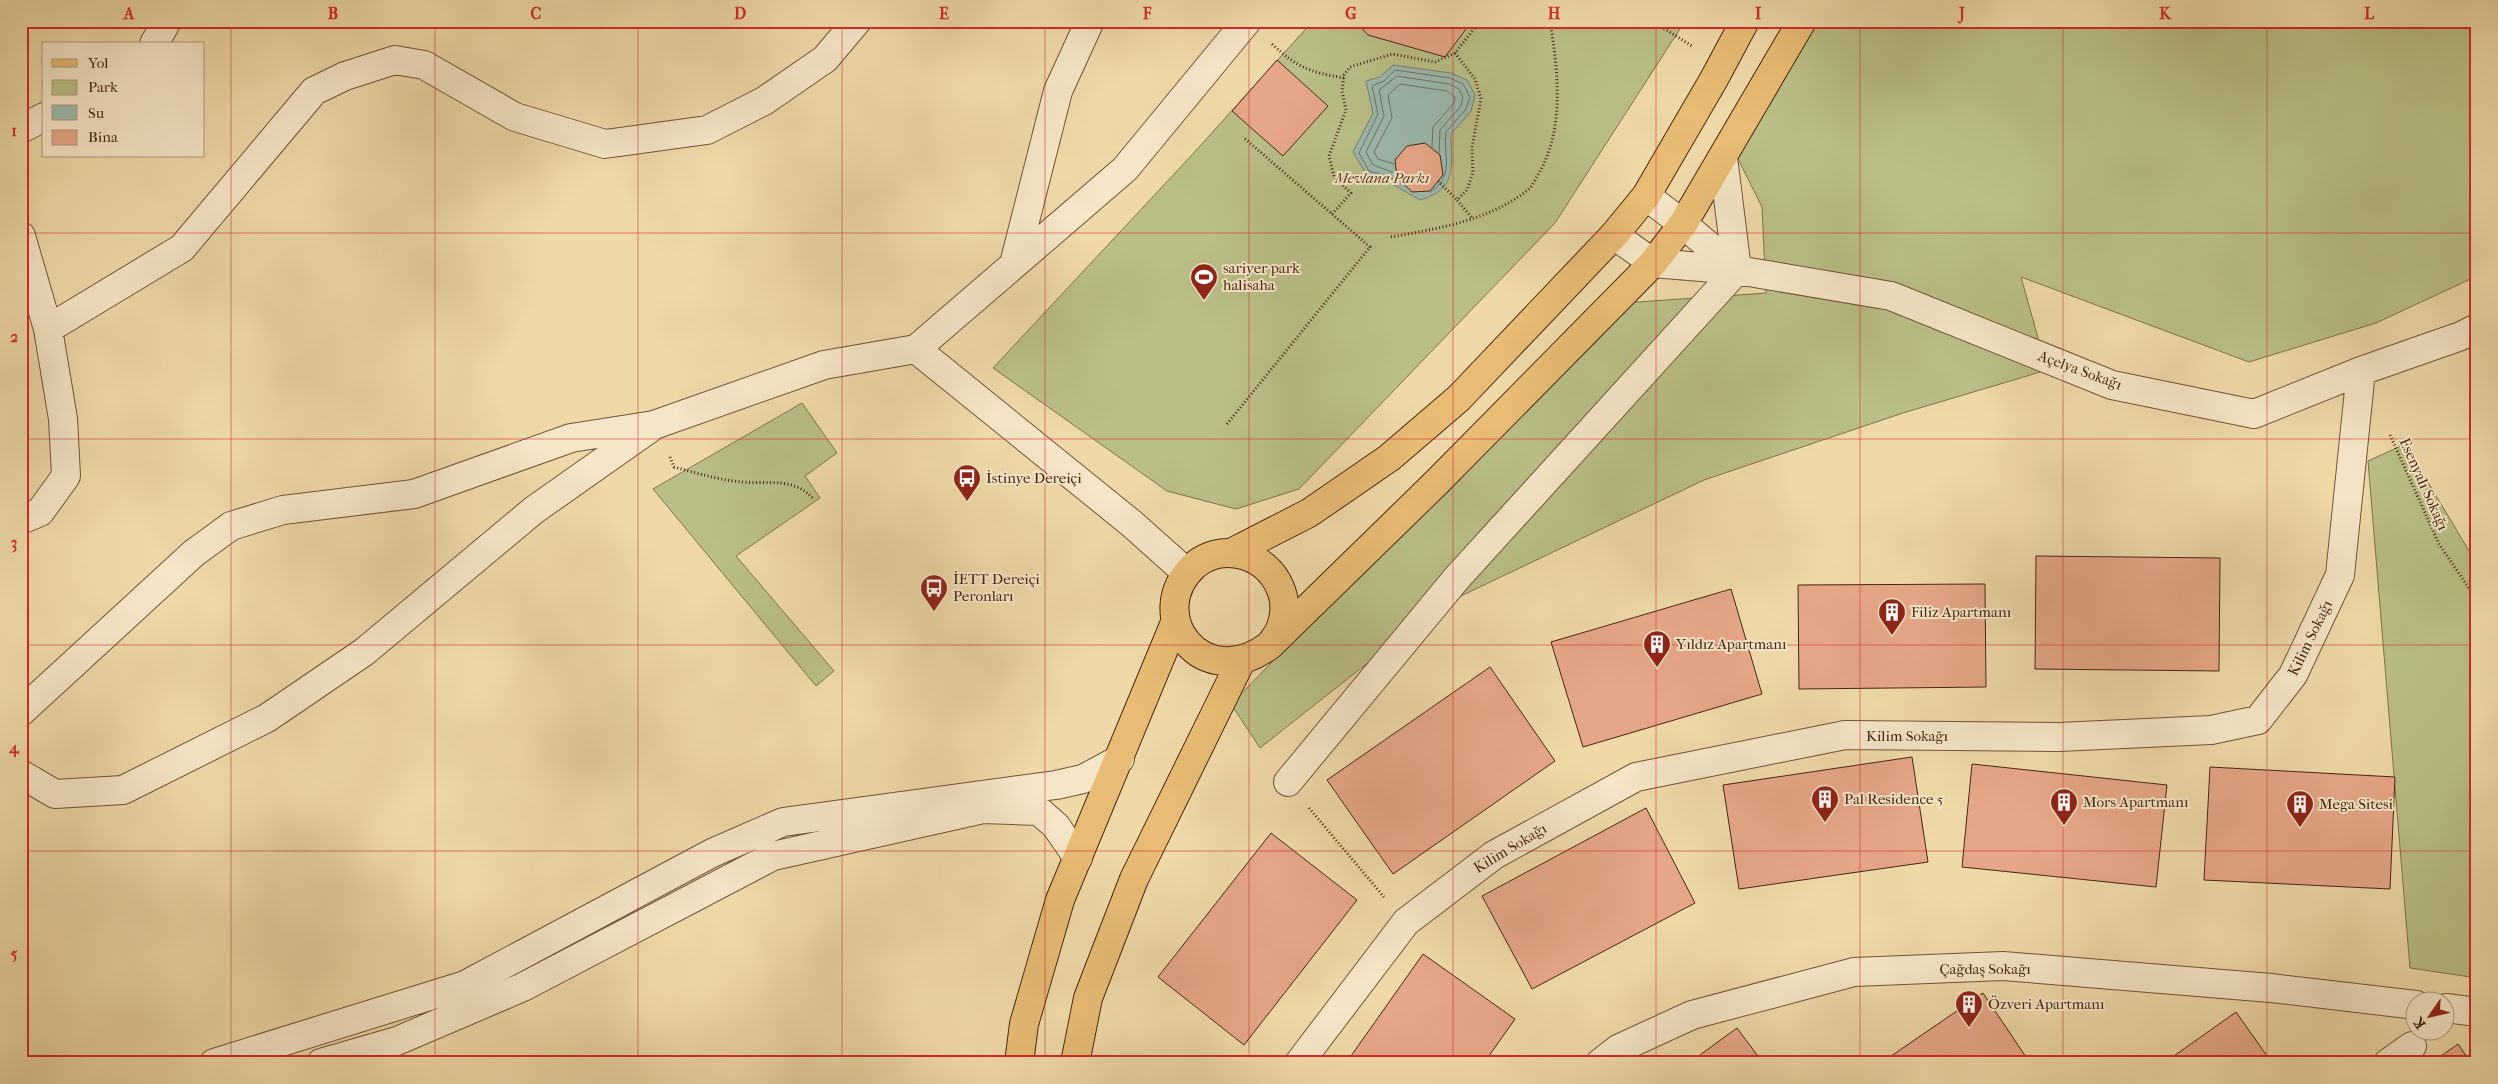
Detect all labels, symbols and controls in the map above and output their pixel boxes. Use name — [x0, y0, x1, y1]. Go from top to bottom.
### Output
text: A — [123, 4, 135, 23]
text: B — [328, 4, 338, 23]
text: C — [531, 4, 542, 23]
text: D — [734, 4, 746, 23]
text: E — [939, 4, 949, 23]
text: F — [1142, 4, 1152, 23]
text: G — [1345, 4, 1357, 23]
text: H — [1548, 4, 1561, 23]
text: I — [1755, 4, 1762, 23]
text: J — [1957, 4, 1965, 24]
text: K — [2159, 4, 2172, 23]
text: L — [2364, 4, 2374, 23]
legend — [42, 42, 205, 158]
text: Yol — [87, 54, 108, 72]
text: Park — [88, 78, 118, 96]
text: Su — [88, 104, 105, 122]
text: 1 — [11, 121, 17, 140]
text: Bina — [88, 128, 119, 146]
park label: Mevlana Parkı — [1334, 169, 1429, 187]
place label: sariyer park halisaha — [1223, 259, 1300, 294]
sports icon: sariyer park halisaha — [1189, 262, 1219, 301]
text: 2 — [10, 327, 18, 346]
street label: Açelya Sokağı — [2035, 346, 2125, 394]
street label: Esenyalı Sokağı — [2396, 435, 2453, 533]
bus stop icon: İstinye Dereiçi — [952, 463, 982, 502]
place label: İstinye Dereiçi — [986, 469, 1082, 487]
text: 3 — [11, 533, 17, 553]
place label: İETT Dereiçi Peronları — [953, 570, 1040, 605]
bus stop icon: İETT Dereiçi Peronları — [919, 573, 949, 612]
building icon: Filiz Apartmanı — [1877, 597, 1907, 636]
street label: Kilim Sokağı — [2284, 597, 2336, 679]
place label: Filiz Apartmanı — [1911, 603, 2012, 621]
building icon: Yıldız Apartmanı — [1642, 629, 1672, 668]
place label: Yıldız Apartmanı — [1675, 635, 1787, 653]
street label: Kilim Sokağı — [1866, 727, 1949, 745]
text: 4 — [8, 738, 20, 758]
building icon: Pal Residence 5 — [1810, 784, 1840, 823]
building icon: Mors Apartmanı — [2049, 787, 2079, 826]
building icon: Mega Sitesi — [2285, 789, 2315, 828]
place label: Pal Residence 5 — [1844, 790, 1943, 808]
place label: Mors Apartmanı — [2083, 793, 2189, 811]
place label: Mega Sitesi — [2319, 795, 2393, 813]
street label: Kilim Sokağı — [1470, 819, 1550, 877]
text: 5 — [11, 944, 18, 963]
street label: Çağdaş Sokağı — [1939, 960, 2031, 978]
building icon: Özveri Apartmanı — [1954, 989, 1984, 1028]
north arrow — [2406, 992, 2456, 1042]
place label: Özveri Apartmanı — [1988, 995, 2105, 1013]
text: K — [2409, 1013, 2430, 1032]

